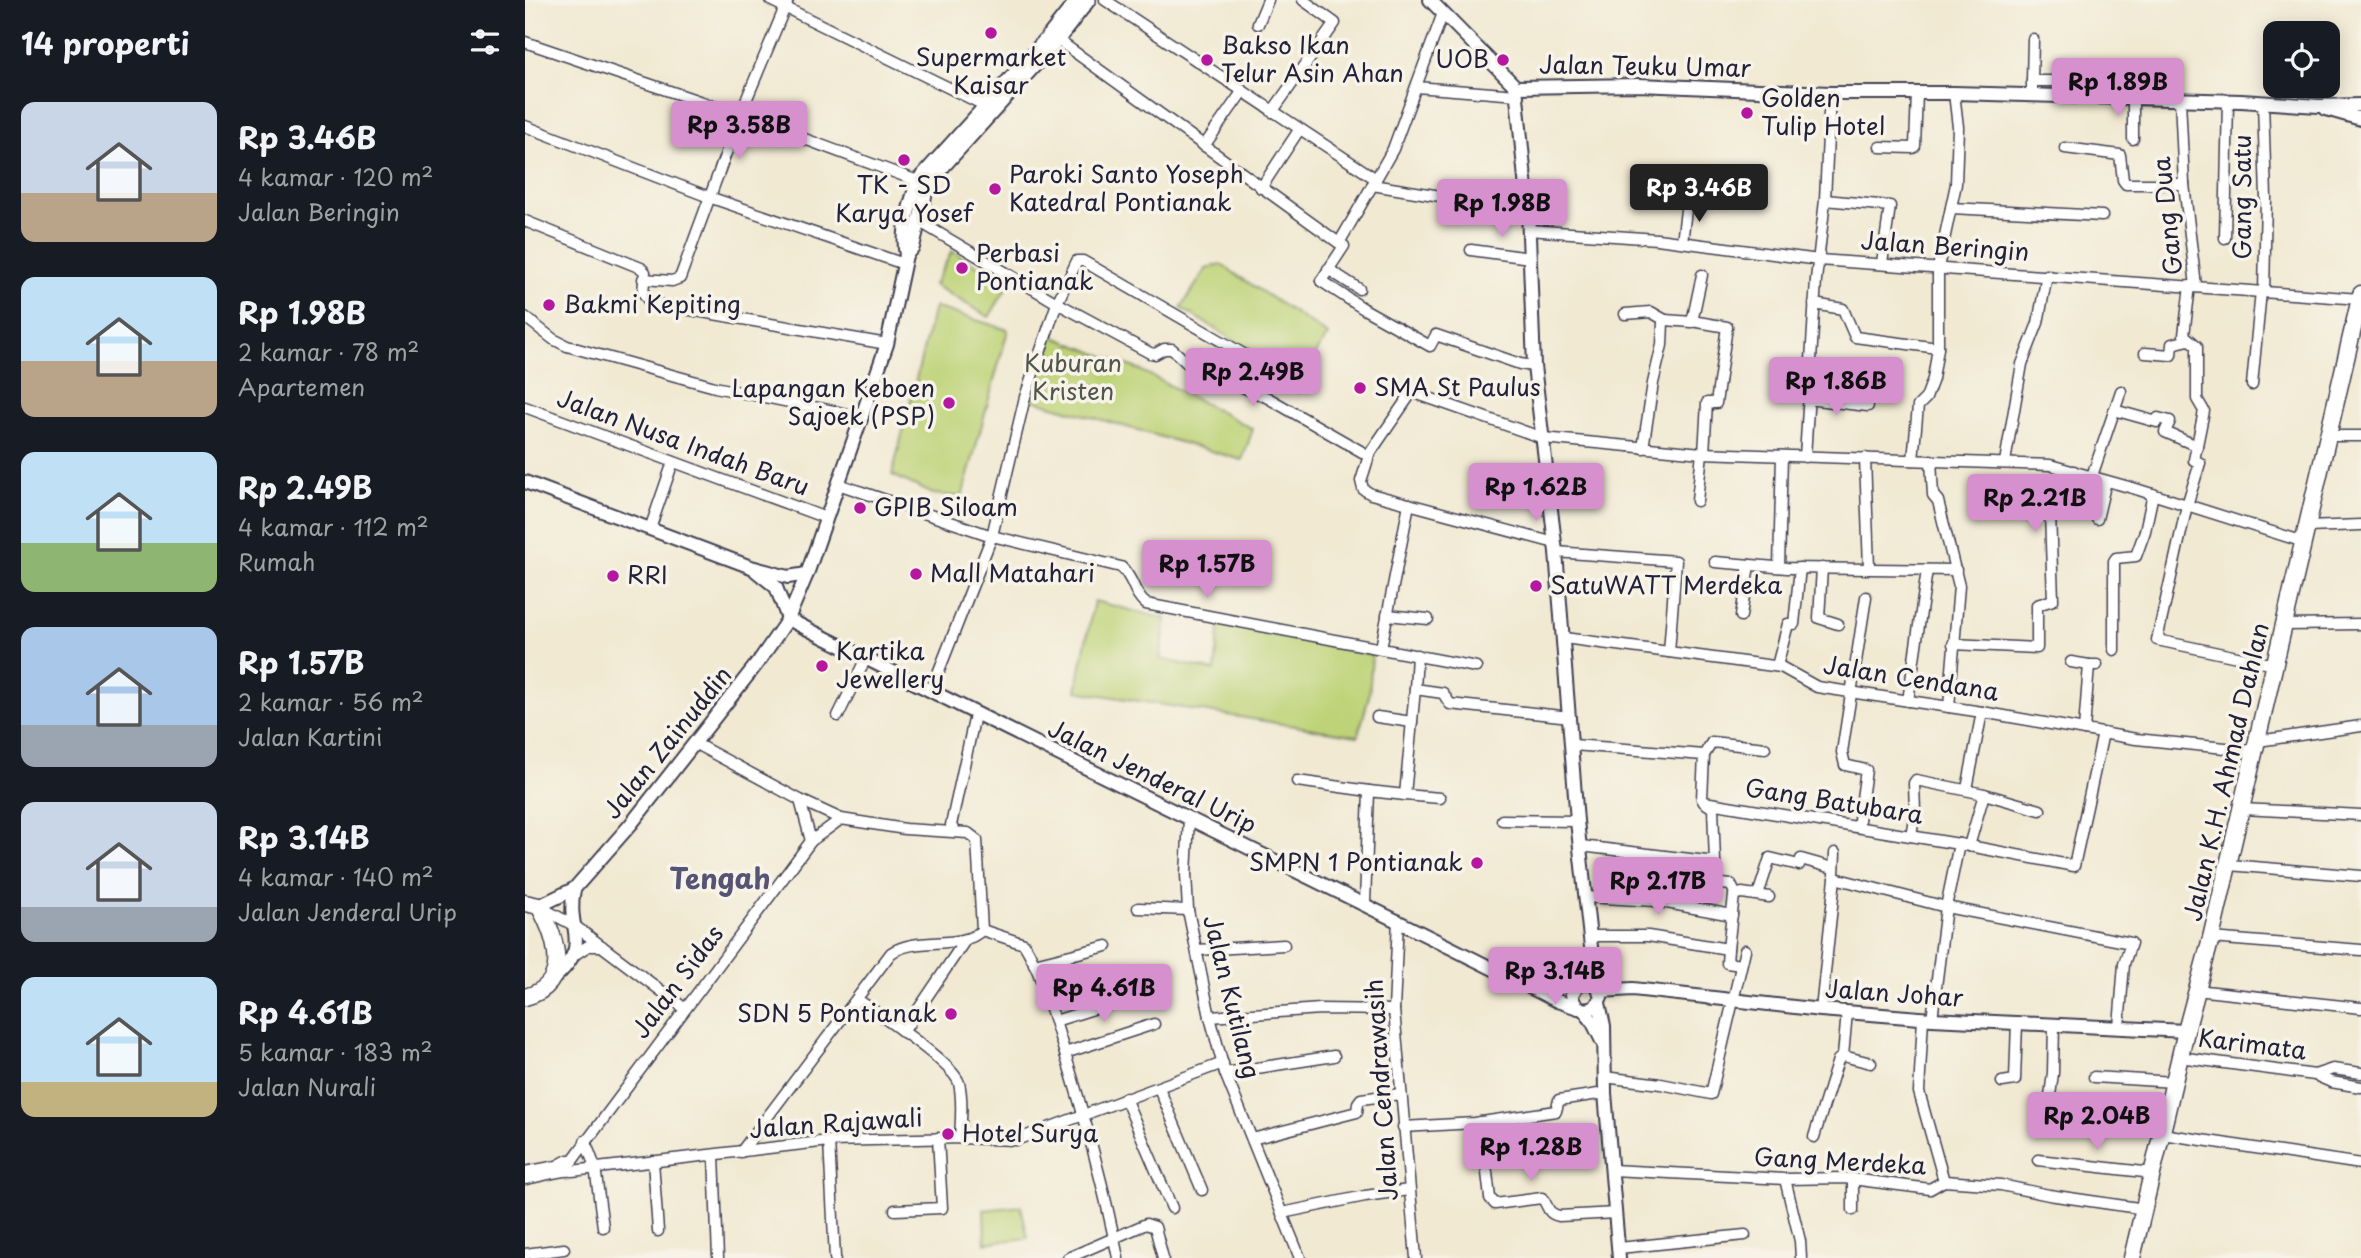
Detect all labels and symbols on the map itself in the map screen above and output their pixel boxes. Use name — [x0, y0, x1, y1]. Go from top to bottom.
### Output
marker: Supermarket Kaisar — [983, 25, 999, 41]
place label: Bakso Ikan Telur Asin Ahan — [1221, 26, 1404, 90]
place label: Supermarket Kaisar — [916, 38, 1067, 102]
place label: UOB — [1435, 40, 1489, 76]
street label: Jalan Teuku Umar — [1539, 45, 1751, 85]
marker: Bakso Ikan Telur Asin Ahan — [1199, 52, 1215, 68]
marker: UOB — [1495, 52, 1511, 68]
pin: Rp 1.89B — [2046, 58, 2190, 118]
place label: Golden Tulip Hotel — [1761, 79, 1885, 143]
pin: Rp 3.58B — [667, 102, 811, 161]
marker: Golden Tulip Hotel — [1739, 105, 1755, 121]
street label: Gang Satu — [2223, 135, 2259, 259]
marker: TK - SD Karya Yosef — [896, 152, 912, 168]
place label: Paroki Santo Yoseph Katedral Pontianak — [1009, 155, 1244, 219]
street label: Gang Dua — [2142, 155, 2190, 277]
pin: Rp 3.46B — [1627, 164, 1771, 224]
place label: TK - SD Karya Yosef — [835, 166, 975, 230]
pin: Rp 1.98B — [1430, 180, 1574, 239]
marker: Paroki Santo Yoseph Katedral Pontianak — [987, 181, 1003, 197]
street label: Jalan Beringin — [1860, 221, 2031, 269]
place label: Perbasi Pontianak — [976, 234, 1094, 298]
marker: Perbasi Pontianak — [954, 260, 970, 276]
place label: Bakmi Kepiting — [563, 285, 741, 321]
marker: Bakmi Kepiting — [541, 297, 557, 313]
park label: Kuburan Kristen — [1024, 344, 1122, 408]
pin: Rp 2.49B — [1181, 348, 1325, 408]
pin: Rp 1.86B — [1764, 358, 1908, 417]
place label: SMA St Paulus — [1374, 368, 1541, 404]
place label: Lapangan Keboen Sajoek (PSP) — [731, 369, 935, 433]
street label: Jalan Nusa Indah Baru — [553, 379, 815, 504]
marker: SMA St Paulus — [1352, 380, 1368, 396]
marker: Lapangan Keboen Sajoek (PSP) — [941, 395, 957, 411]
pin: Rp 1.62B — [1464, 463, 1608, 523]
pin: Rp 2.21B — [1963, 475, 2107, 534]
place label: GPIB Siloam — [874, 488, 1018, 524]
marker: GPIB Siloam — [852, 500, 868, 516]
pin: Rp 1.57B — [1135, 540, 1279, 600]
place label: Mall Matahari — [930, 554, 1095, 590]
place label: RRI — [627, 556, 668, 592]
marker: Mall Matahari — [908, 566, 924, 582]
place label: SatuWATT Merdeka — [1550, 566, 1782, 602]
marker: RRI — [605, 568, 621, 584]
marker: SatuWATT Merdeka — [1528, 578, 1544, 594]
street label: Jalan K.H. Ahmad Dahlan — [2173, 619, 2277, 924]
place label: Kartika Jewellery — [836, 632, 944, 696]
street label: Jalan Cendana — [1821, 645, 2002, 709]
street label: Jalan Zainuddin — [593, 658, 739, 826]
marker: Kartika Jewellery — [814, 658, 830, 674]
street label: Jalan Jenderal Urip — [1042, 709, 1263, 841]
street label: Gang Batubara — [1743, 768, 1926, 832]
place label: SMPN 1 Pontianak — [1249, 843, 1463, 879]
marker: SMPN 1 Pontianak — [1469, 855, 1485, 871]
district label: Tengah — [669, 856, 771, 899]
pin: Rp 2.17B — [1586, 858, 1730, 917]
street label: Jalan Kutilang — [1195, 911, 1271, 1082]
street label: Jalan Sidas — [622, 917, 731, 1045]
pin: Rp 3.14B — [1483, 948, 1627, 1007]
pin: Rp 4.61B — [1032, 964, 1176, 1024]
street label: Jalan Johar — [1824, 969, 1965, 1015]
street label: Jalan Cendrawasih — [1354, 978, 1406, 1202]
place label: SDN 5 Pontianak — [737, 994, 937, 1030]
marker: SDN 5 Pontianak — [943, 1006, 959, 1022]
street label: Karimata — [2196, 1019, 2309, 1068]
pin: Rp 2.04B — [2025, 1092, 2169, 1152]
street label: Jalan Rajawali — [748, 1098, 924, 1146]
place label: Hotel Surya — [962, 1114, 1098, 1150]
pin: Rp 1.28B — [1459, 1124, 1603, 1183]
marker: Hotel Surya — [940, 1126, 956, 1142]
street label: Gang Merdeka — [1753, 1138, 1927, 1182]

